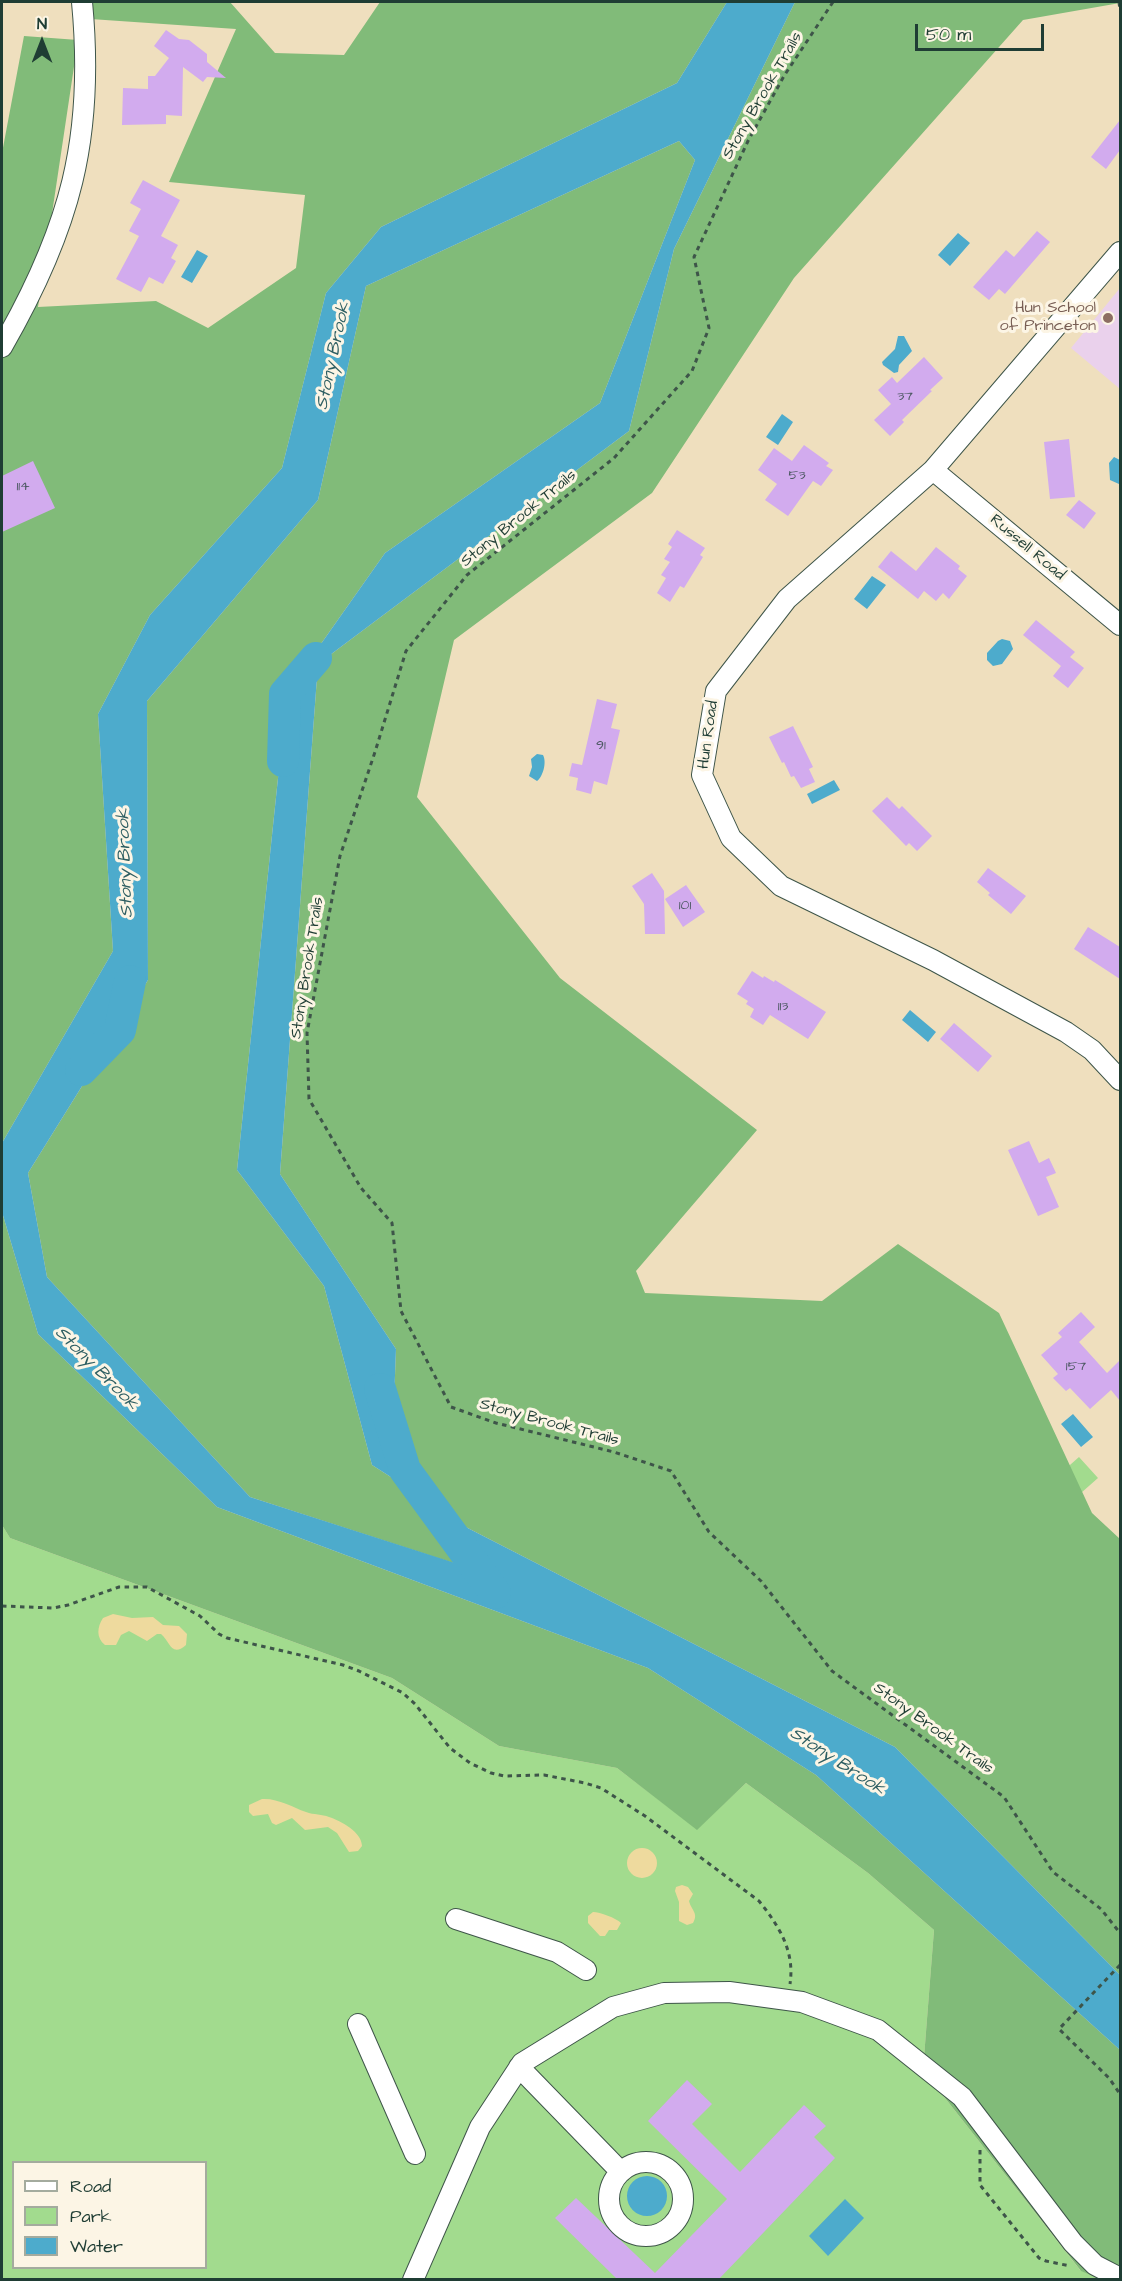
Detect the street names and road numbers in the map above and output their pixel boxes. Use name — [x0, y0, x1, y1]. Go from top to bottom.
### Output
street label: Stony Brook Trails — [719, 29, 807, 163]
street label: Stony Brook Trails — [457, 466, 581, 572]
street label: Russell Road — [985, 511, 1069, 585]
street label: Hun Road — [695, 700, 723, 770]
street label: Stony Brook Trails — [287, 896, 329, 1040]
street label: Stony Brook Trails — [477, 1395, 621, 1451]
street label: Stony Brook Trails — [869, 1679, 997, 1779]

